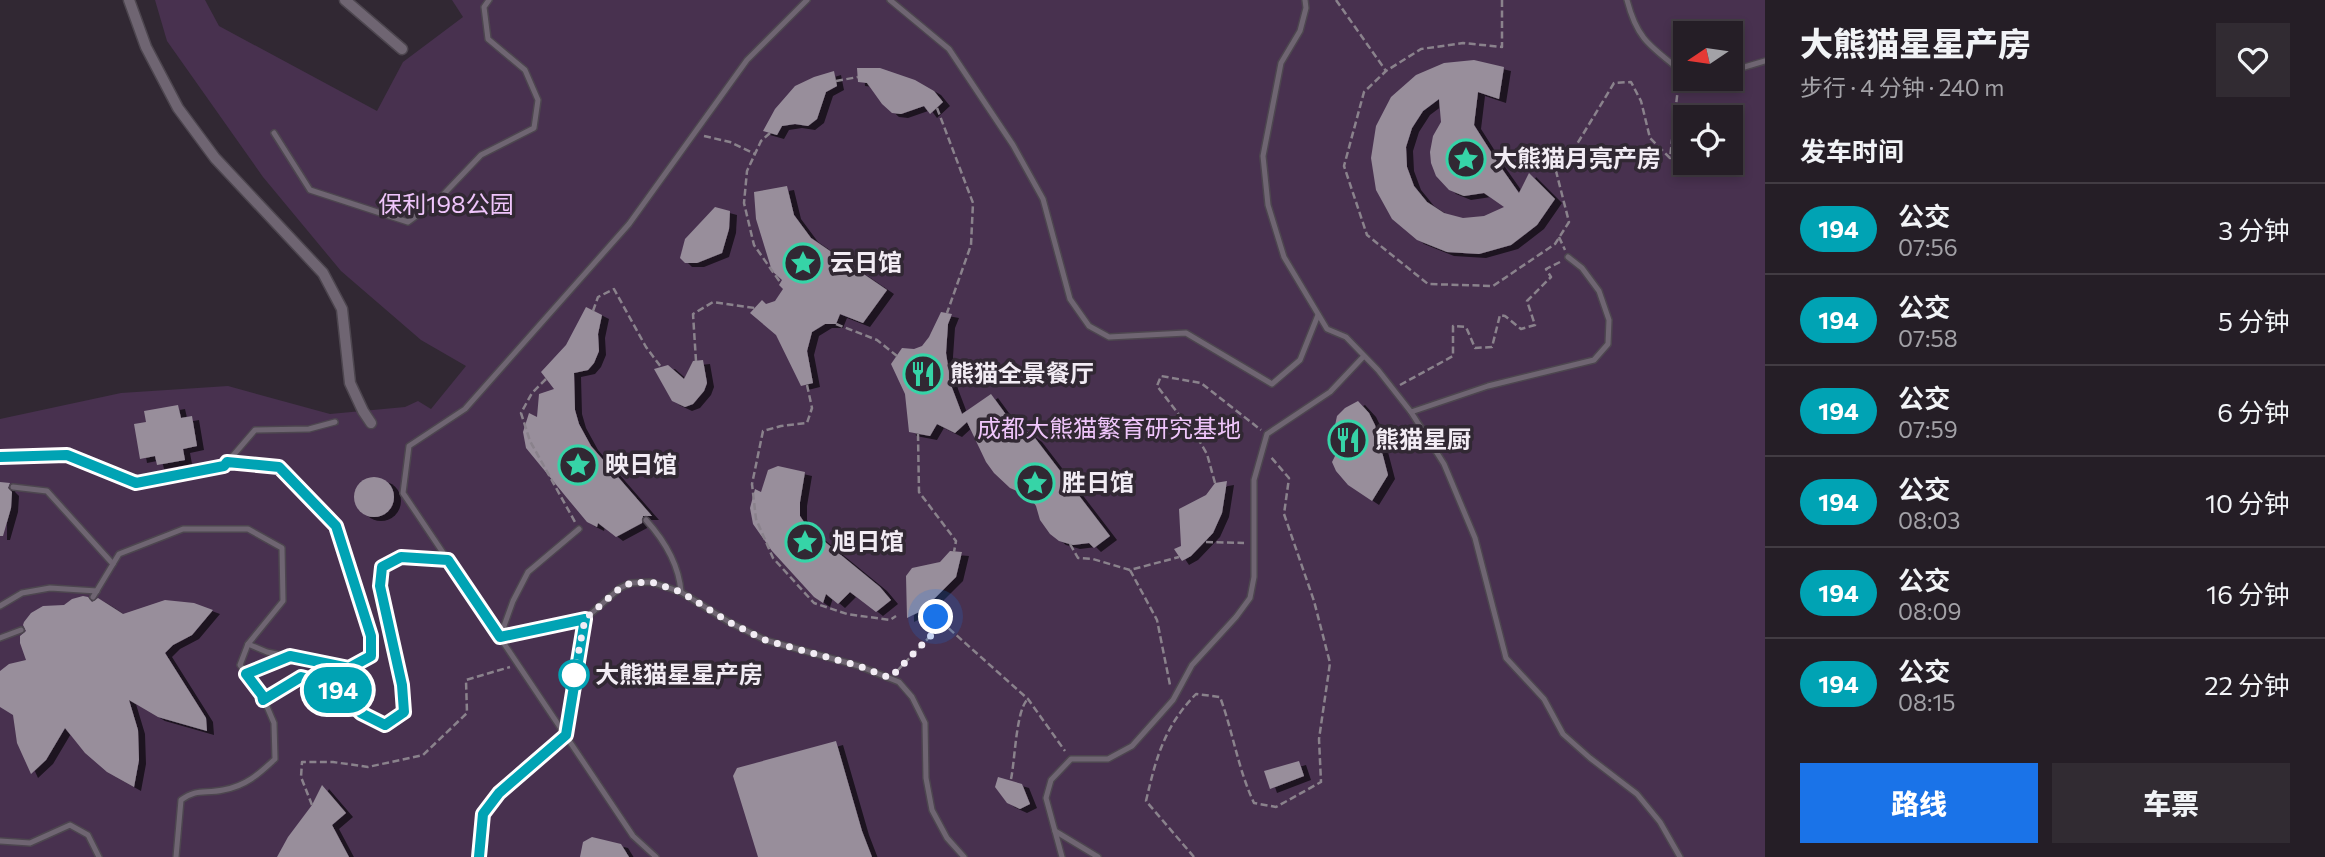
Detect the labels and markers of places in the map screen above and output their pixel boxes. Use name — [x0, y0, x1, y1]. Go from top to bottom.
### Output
place icon: 大熊猫月亮产房 — [1445, 138, 1487, 180]
place label: 大熊猫月亮产房 — [1493, 143, 1661, 172]
place icon: 云日馆 — [782, 242, 824, 284]
place label: 云日馆 — [830, 247, 902, 276]
restaurant icon: 熊猫全景餐厅 — [902, 353, 944, 395]
place label: 熊猫全景餐厅 — [950, 358, 1094, 387]
restaurant icon: 熊猫星厨 — [1327, 419, 1369, 461]
place label: 熊猫星厨 — [1375, 424, 1471, 453]
place icon: 映日馆 — [557, 444, 599, 486]
place label: 映日馆 — [605, 449, 677, 478]
place icon: 胜日馆 — [1014, 462, 1056, 504]
place label: 胜日馆 — [1062, 467, 1134, 496]
place icon: 旭日馆 — [784, 521, 826, 563]
place label: 旭日馆 — [832, 526, 904, 555]
place label: 大熊猫星星产房 — [595, 659, 763, 688]
marker: 大熊猫星星产房 — [559, 660, 589, 690]

